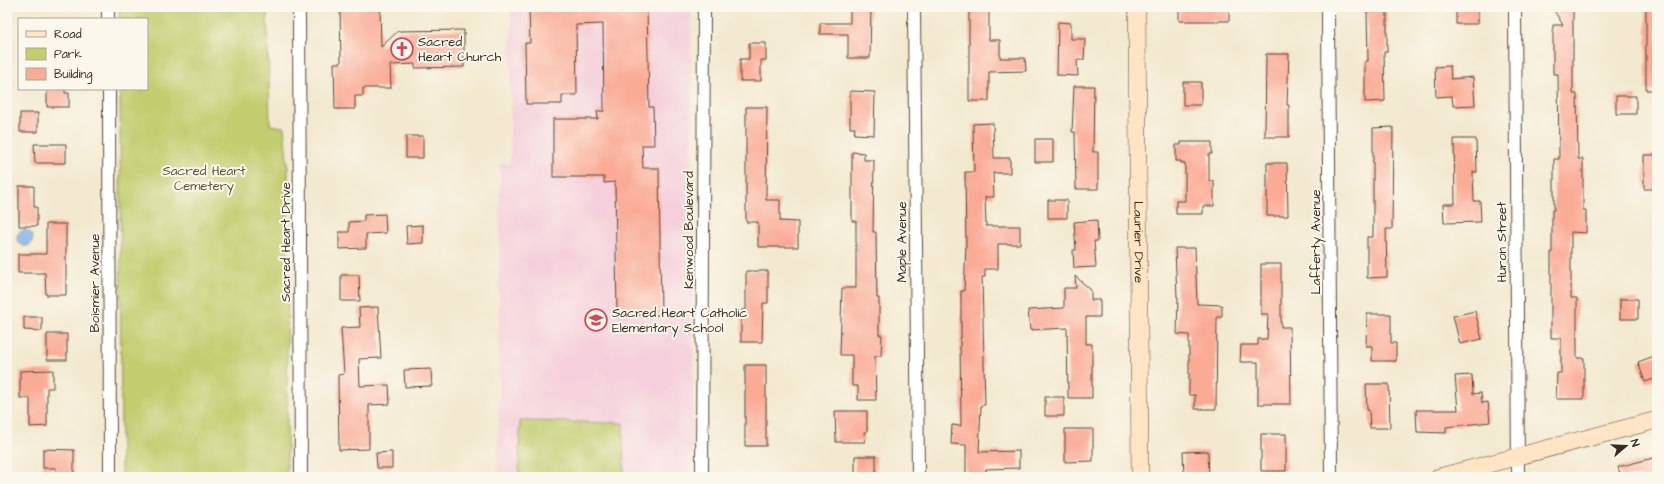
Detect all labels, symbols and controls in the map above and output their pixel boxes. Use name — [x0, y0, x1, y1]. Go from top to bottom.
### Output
legend — [18, 18, 148, 90]
text: Road — [54, 26, 82, 43]
place label: Sacred Heart Church — [418, 33, 502, 66]
church icon: Sacred Heart Church — [389, 36, 415, 62]
text: Park — [54, 46, 82, 63]
text: Building — [54, 66, 92, 84]
park label: Sacred Heart Cemetery — [162, 162, 246, 196]
street label: Kenwood Boulevard — [680, 171, 698, 289]
street label: Sacred Heart Drive — [277, 182, 295, 302]
street label: Lafferty Avenue — [1307, 189, 1326, 295]
street label: Maple Avenue — [893, 201, 911, 283]
street label: Laurier Drive — [1129, 201, 1148, 283]
street label: Huron Street — [1493, 201, 1511, 282]
street label: Boismier Avenue — [86, 234, 104, 332]
place label: Sacred Heart Catholic Elementary School — [612, 304, 747, 338]
school or university icon: Sacred Heart Catholic Elementary School — [583, 307, 609, 333]
north arrow — [1606, 426, 1646, 466]
text: N — [1627, 437, 1643, 449]

